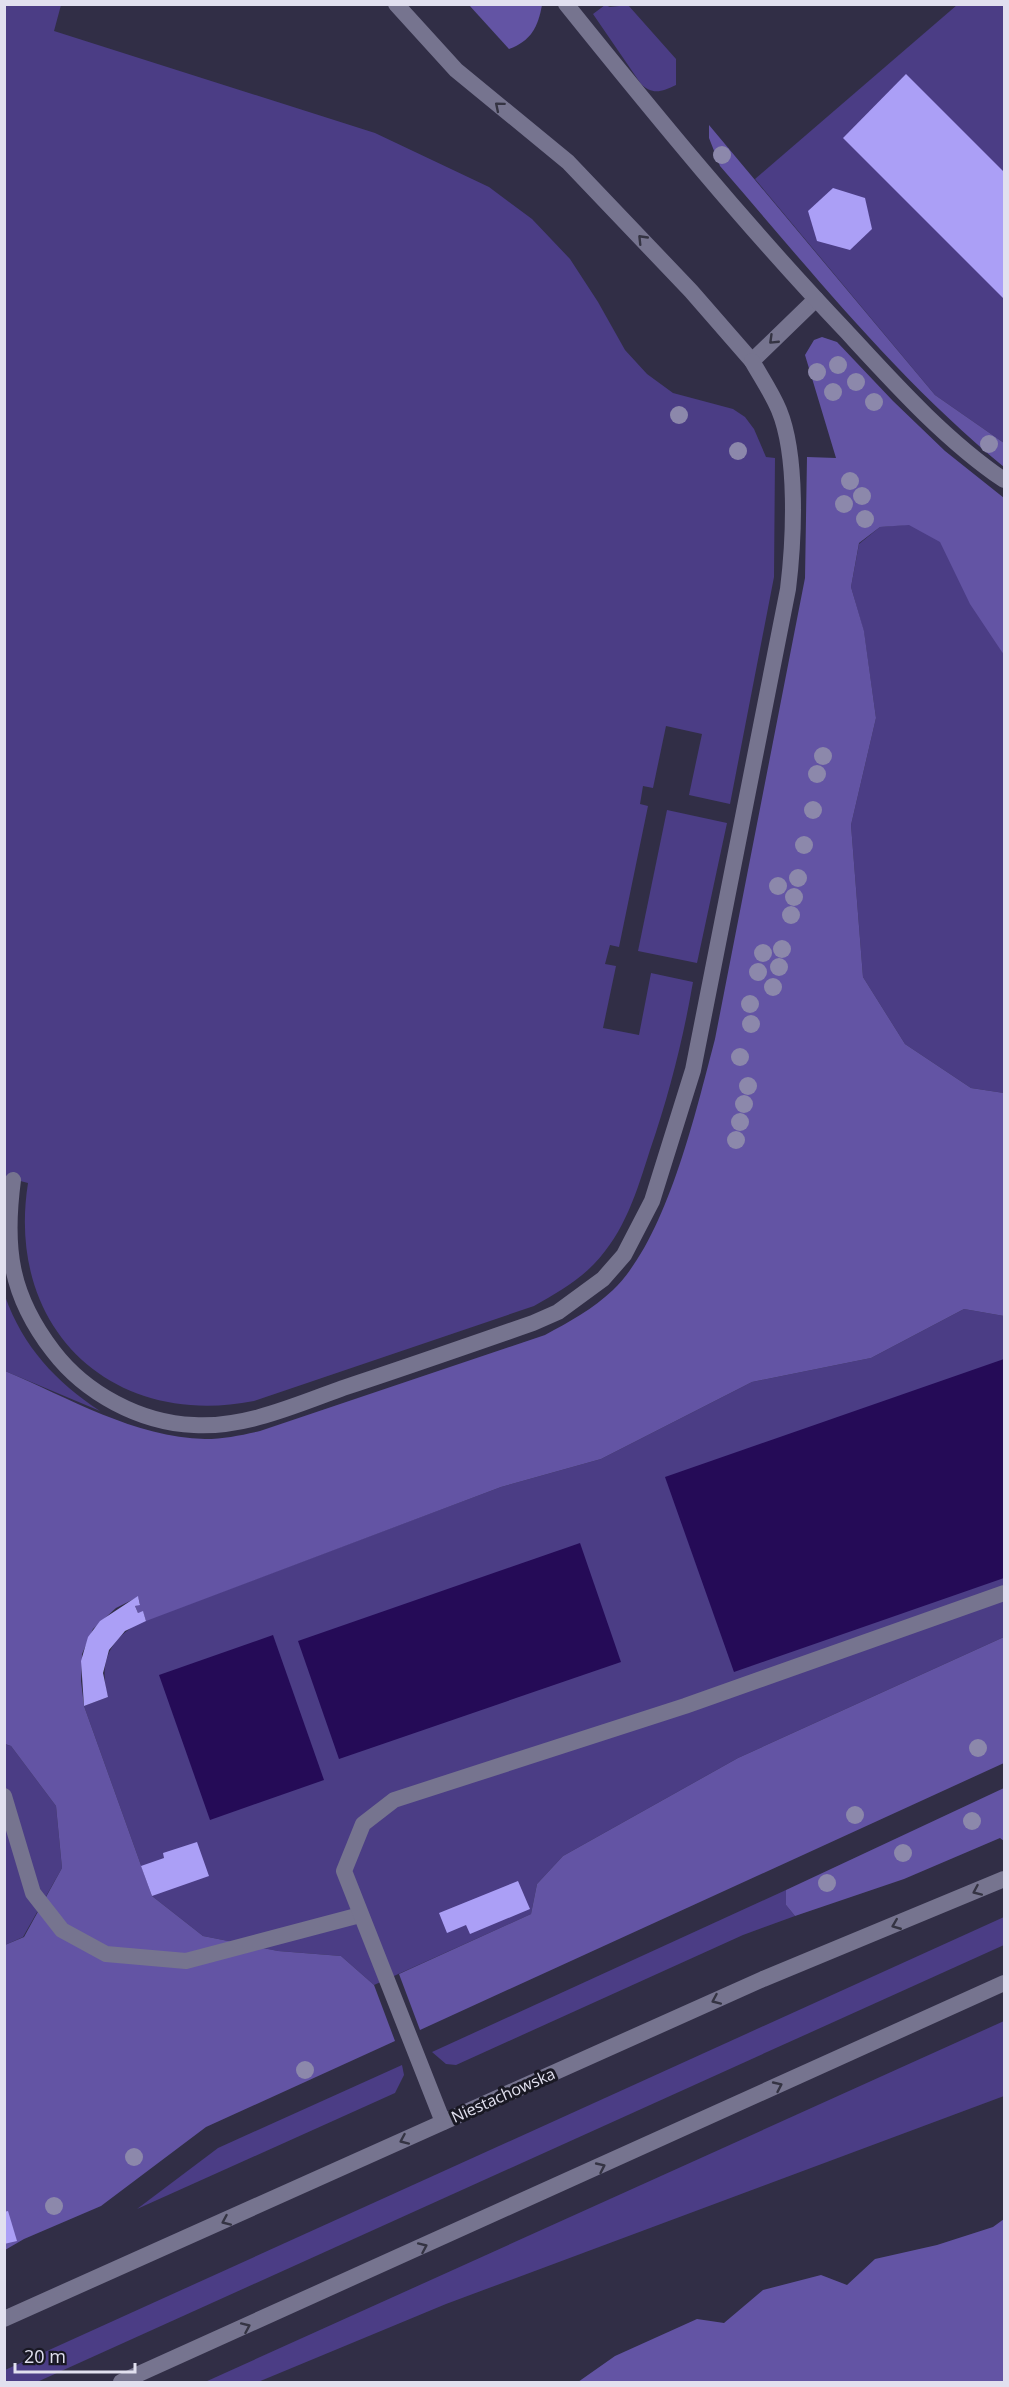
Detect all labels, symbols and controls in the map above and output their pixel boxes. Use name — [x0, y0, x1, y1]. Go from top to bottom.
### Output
one-way arrow — [495, 102, 506, 113]
one-way arrow — [638, 235, 649, 246]
one-way arrow — [770, 333, 780, 344]
one-way arrow — [973, 1884, 984, 1896]
one-way arrow — [891, 1918, 902, 1930]
one-way arrow — [711, 1993, 722, 2005]
street label: Niestachowska — [447, 2062, 559, 2128]
one-way arrow — [772, 2081, 783, 2093]
one-way arrow — [399, 2133, 410, 2145]
one-way arrow — [595, 2162, 606, 2174]
one-way arrow — [222, 2213, 233, 2225]
one-way arrow — [417, 2242, 428, 2254]
one-way arrow — [239, 2323, 250, 2335]
scale bar — [15, 2336, 135, 2374]
text: 20 m — [24, 2344, 66, 2368]

